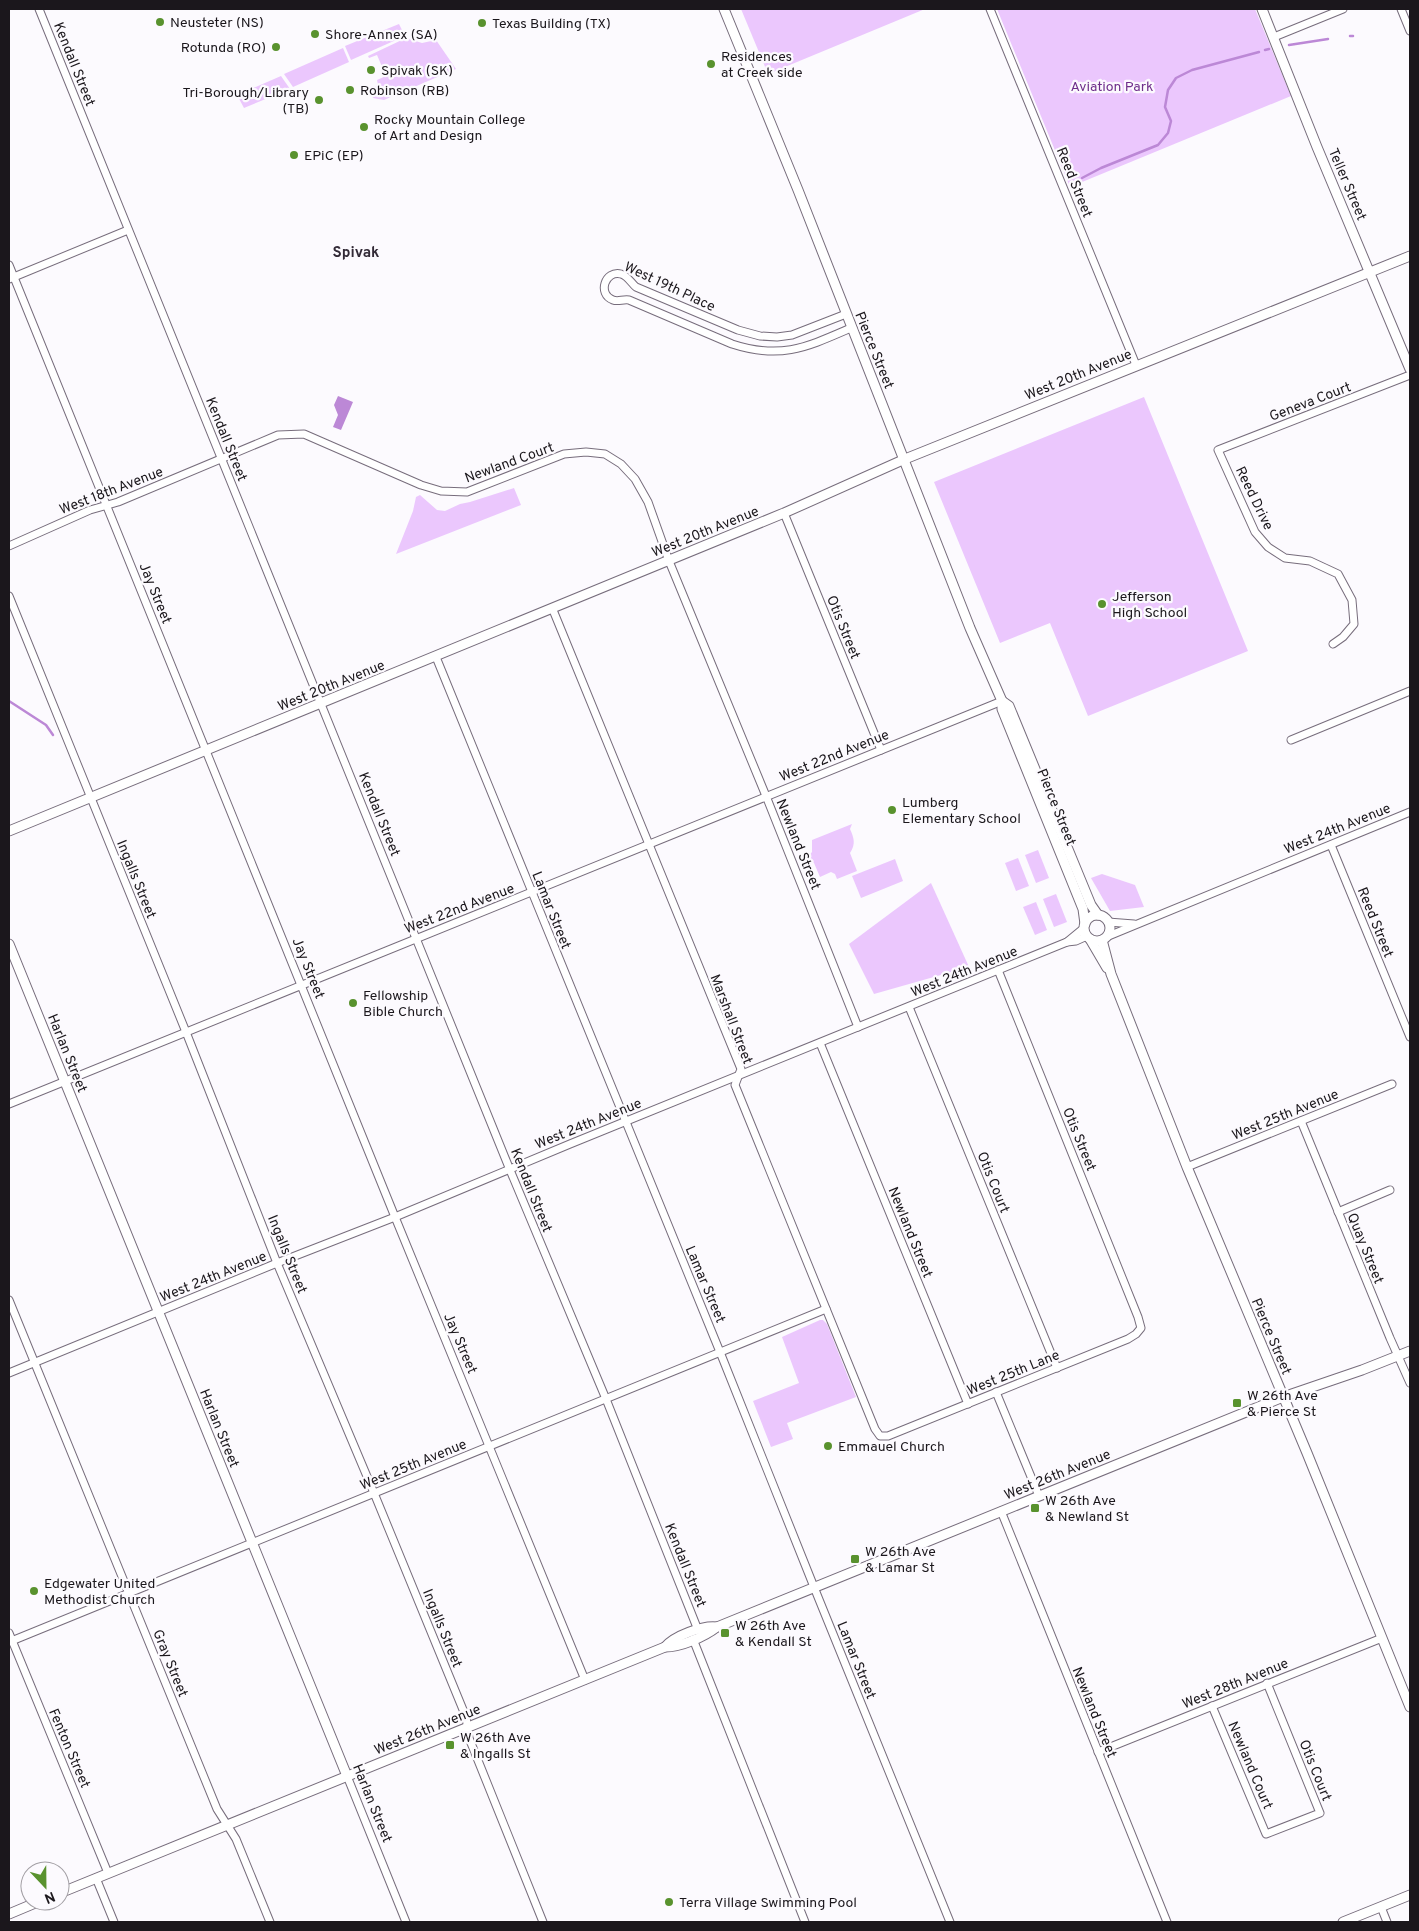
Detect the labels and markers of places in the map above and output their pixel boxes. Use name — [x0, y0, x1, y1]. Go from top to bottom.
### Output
place label: Neusteter (NS) — [170, 15, 264, 32]
marker: Neusteter (NS) — [154, 16, 166, 28]
place label: Texas Building (TX) — [492, 16, 611, 33]
marker: Texas Building (TX) — [476, 17, 488, 29]
place label: Shore-Annex (SA) — [325, 27, 437, 44]
marker: Shore-Annex (SA) — [309, 28, 321, 40]
place label: Rotunda (RO) — [181, 40, 266, 57]
marker: Rotunda (RO) — [270, 41, 282, 53]
place label: Residences at Creek side — [721, 49, 802, 82]
marker: Residences at Creek side — [705, 58, 717, 70]
place label: Spivak (SK) — [381, 63, 453, 80]
marker: Spivak (SK) — [365, 64, 377, 76]
place label: Robinson (RB) — [360, 83, 449, 100]
marker: Robinson (RB) — [344, 84, 356, 96]
place label: Tri-Borough/Library (TB) — [183, 85, 309, 118]
marker: Tri-Borough/Library (TB) — [313, 94, 325, 106]
place label: Rocky Mountain College of Art and Design — [374, 112, 525, 145]
marker: Rocky Mountain College of Art and Design — [358, 121, 370, 133]
place label: EPiC (EP) — [304, 148, 363, 165]
marker: EPiC (EP) — [288, 149, 300, 161]
place label: Jefferson High School — [1112, 589, 1187, 622]
marker: Jefferson High School — [1096, 598, 1108, 610]
place label: Lumberg Elementary School — [902, 795, 1021, 828]
marker: Lumberg Elementary School — [886, 804, 898, 816]
place label: Fellowship Bible Church — [363, 988, 443, 1021]
marker: Fellowship Bible Church — [347, 997, 359, 1009]
place label: W 26th Ave & Pierce St — [1247, 1388, 1318, 1421]
marker: W 26th Ave & Pierce St — [1231, 1397, 1243, 1409]
place label: Emmauel Church — [838, 1439, 945, 1456]
marker: Emmauel Church — [822, 1440, 834, 1452]
place label: W 26th Ave & Newland St — [1045, 1493, 1129, 1526]
marker: W 26th Ave & Newland St — [1029, 1502, 1041, 1514]
place label: W 26th Ave & Lamar St — [865, 1544, 936, 1577]
marker: W 26th Ave & Lamar St — [849, 1553, 861, 1565]
place label: Edgewater United Methodist Church — [44, 1576, 155, 1609]
marker: Edgewater United Methodist Church — [28, 1585, 40, 1597]
place label: W 26th Ave & Kendall St — [735, 1618, 812, 1651]
marker: W 26th Ave & Kendall St — [719, 1627, 731, 1639]
place label: W 26th Ave & Ingalls St — [460, 1730, 531, 1763]
marker: W 26th Ave & Ingalls St — [444, 1739, 456, 1751]
place label: Terra Village Swimming Pool — [679, 1895, 857, 1912]
marker: Terra Village Swimming Pool — [663, 1896, 675, 1908]

